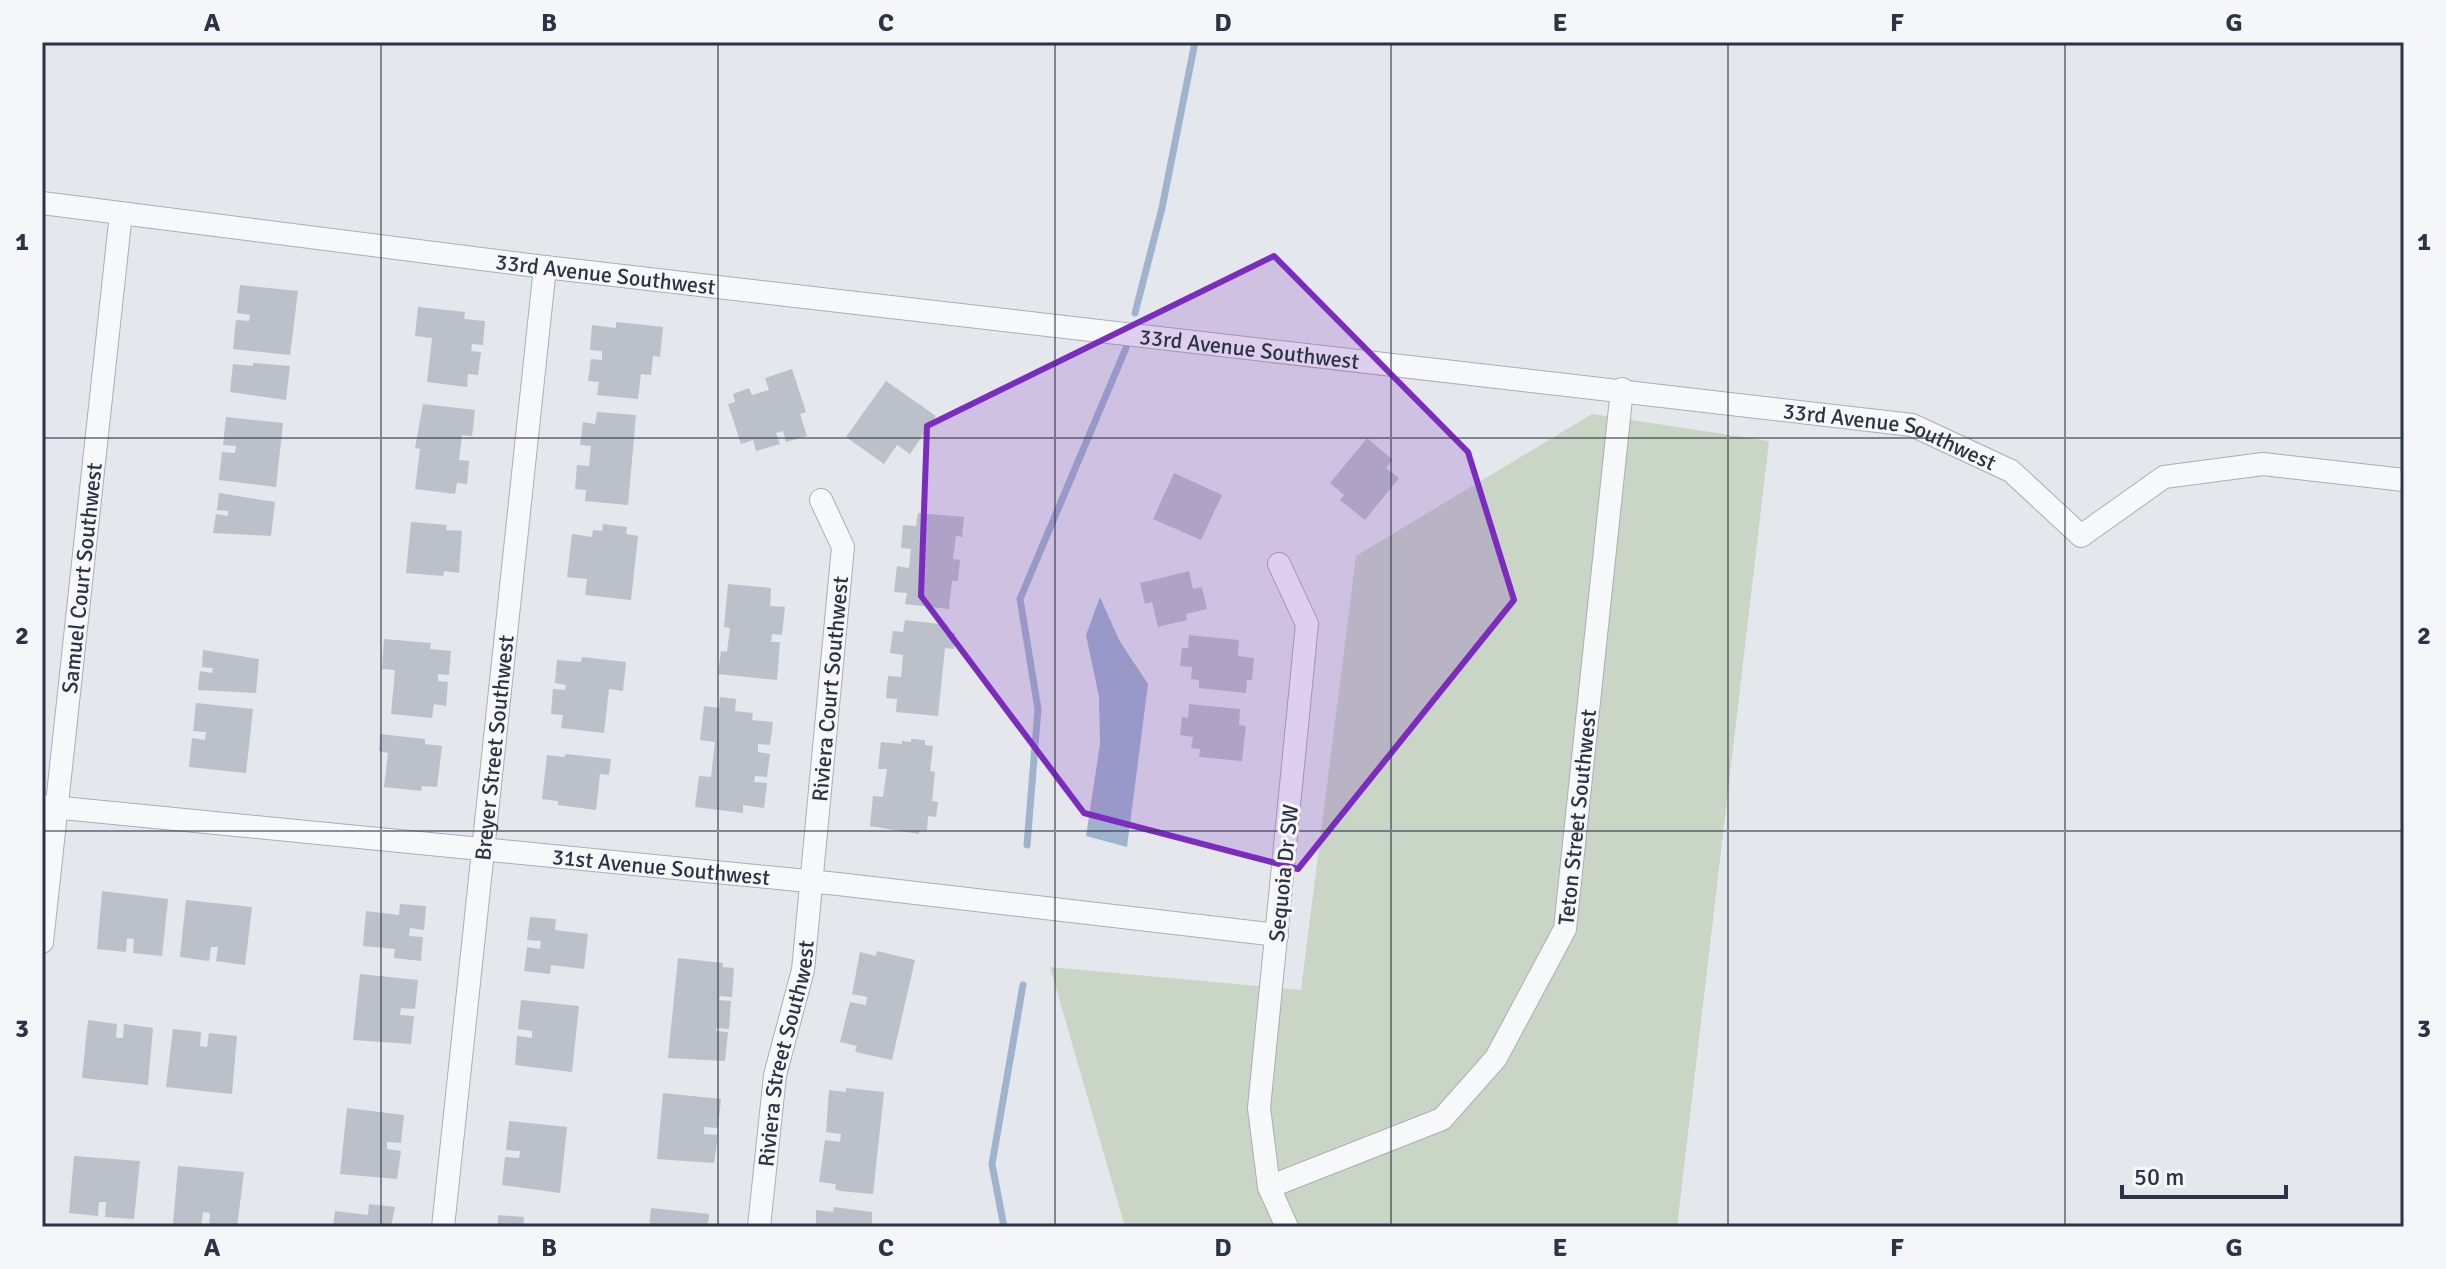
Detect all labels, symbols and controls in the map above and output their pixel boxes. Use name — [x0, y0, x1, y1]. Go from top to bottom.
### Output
text: A — [204, 7, 221, 39]
text: B — [541, 7, 557, 39]
text: C — [878, 7, 894, 39]
text: D — [1214, 7, 1232, 39]
text: E — [1553, 7, 1567, 39]
text: F — [1890, 7, 1904, 39]
text: G — [2225, 7, 2243, 39]
text: 1 — [15, 226, 29, 258]
text: 1 — [2417, 226, 2431, 258]
street label: 33rd Avenue Southwest — [494, 248, 717, 301]
street label: 33rd Avenue Southwest — [1138, 323, 1361, 375]
street label: 33rd Avenue Southwest — [1782, 397, 2001, 476]
street label: Samuel Court Southwest — [56, 461, 108, 695]
street label: Riviera Court Southwest — [806, 575, 854, 803]
text: 2 — [15, 620, 29, 652]
text: 2 — [2417, 620, 2431, 652]
street label: Breyer Street Southwest — [469, 633, 520, 862]
street label: Teton Street Southwest — [1552, 708, 1602, 927]
street label: Sequoia Dr SW — [1263, 803, 1304, 943]
street label: 31st Avenue Southwest — [551, 843, 771, 891]
street label: Riviera Street Southwest — [752, 939, 820, 1168]
text: 3 — [15, 1013, 29, 1045]
text: 3 — [2417, 1013, 2431, 1045]
scale bar — [2122, 1149, 2286, 1199]
text: 50 m — [2134, 1162, 2184, 1192]
text: A — [204, 1232, 221, 1264]
text: B — [541, 1232, 557, 1264]
text: C — [878, 1232, 894, 1264]
text: D — [1214, 1232, 1232, 1264]
text: E — [1553, 1232, 1567, 1264]
text: F — [1890, 1232, 1904, 1264]
text: G — [2225, 1232, 2243, 1264]

